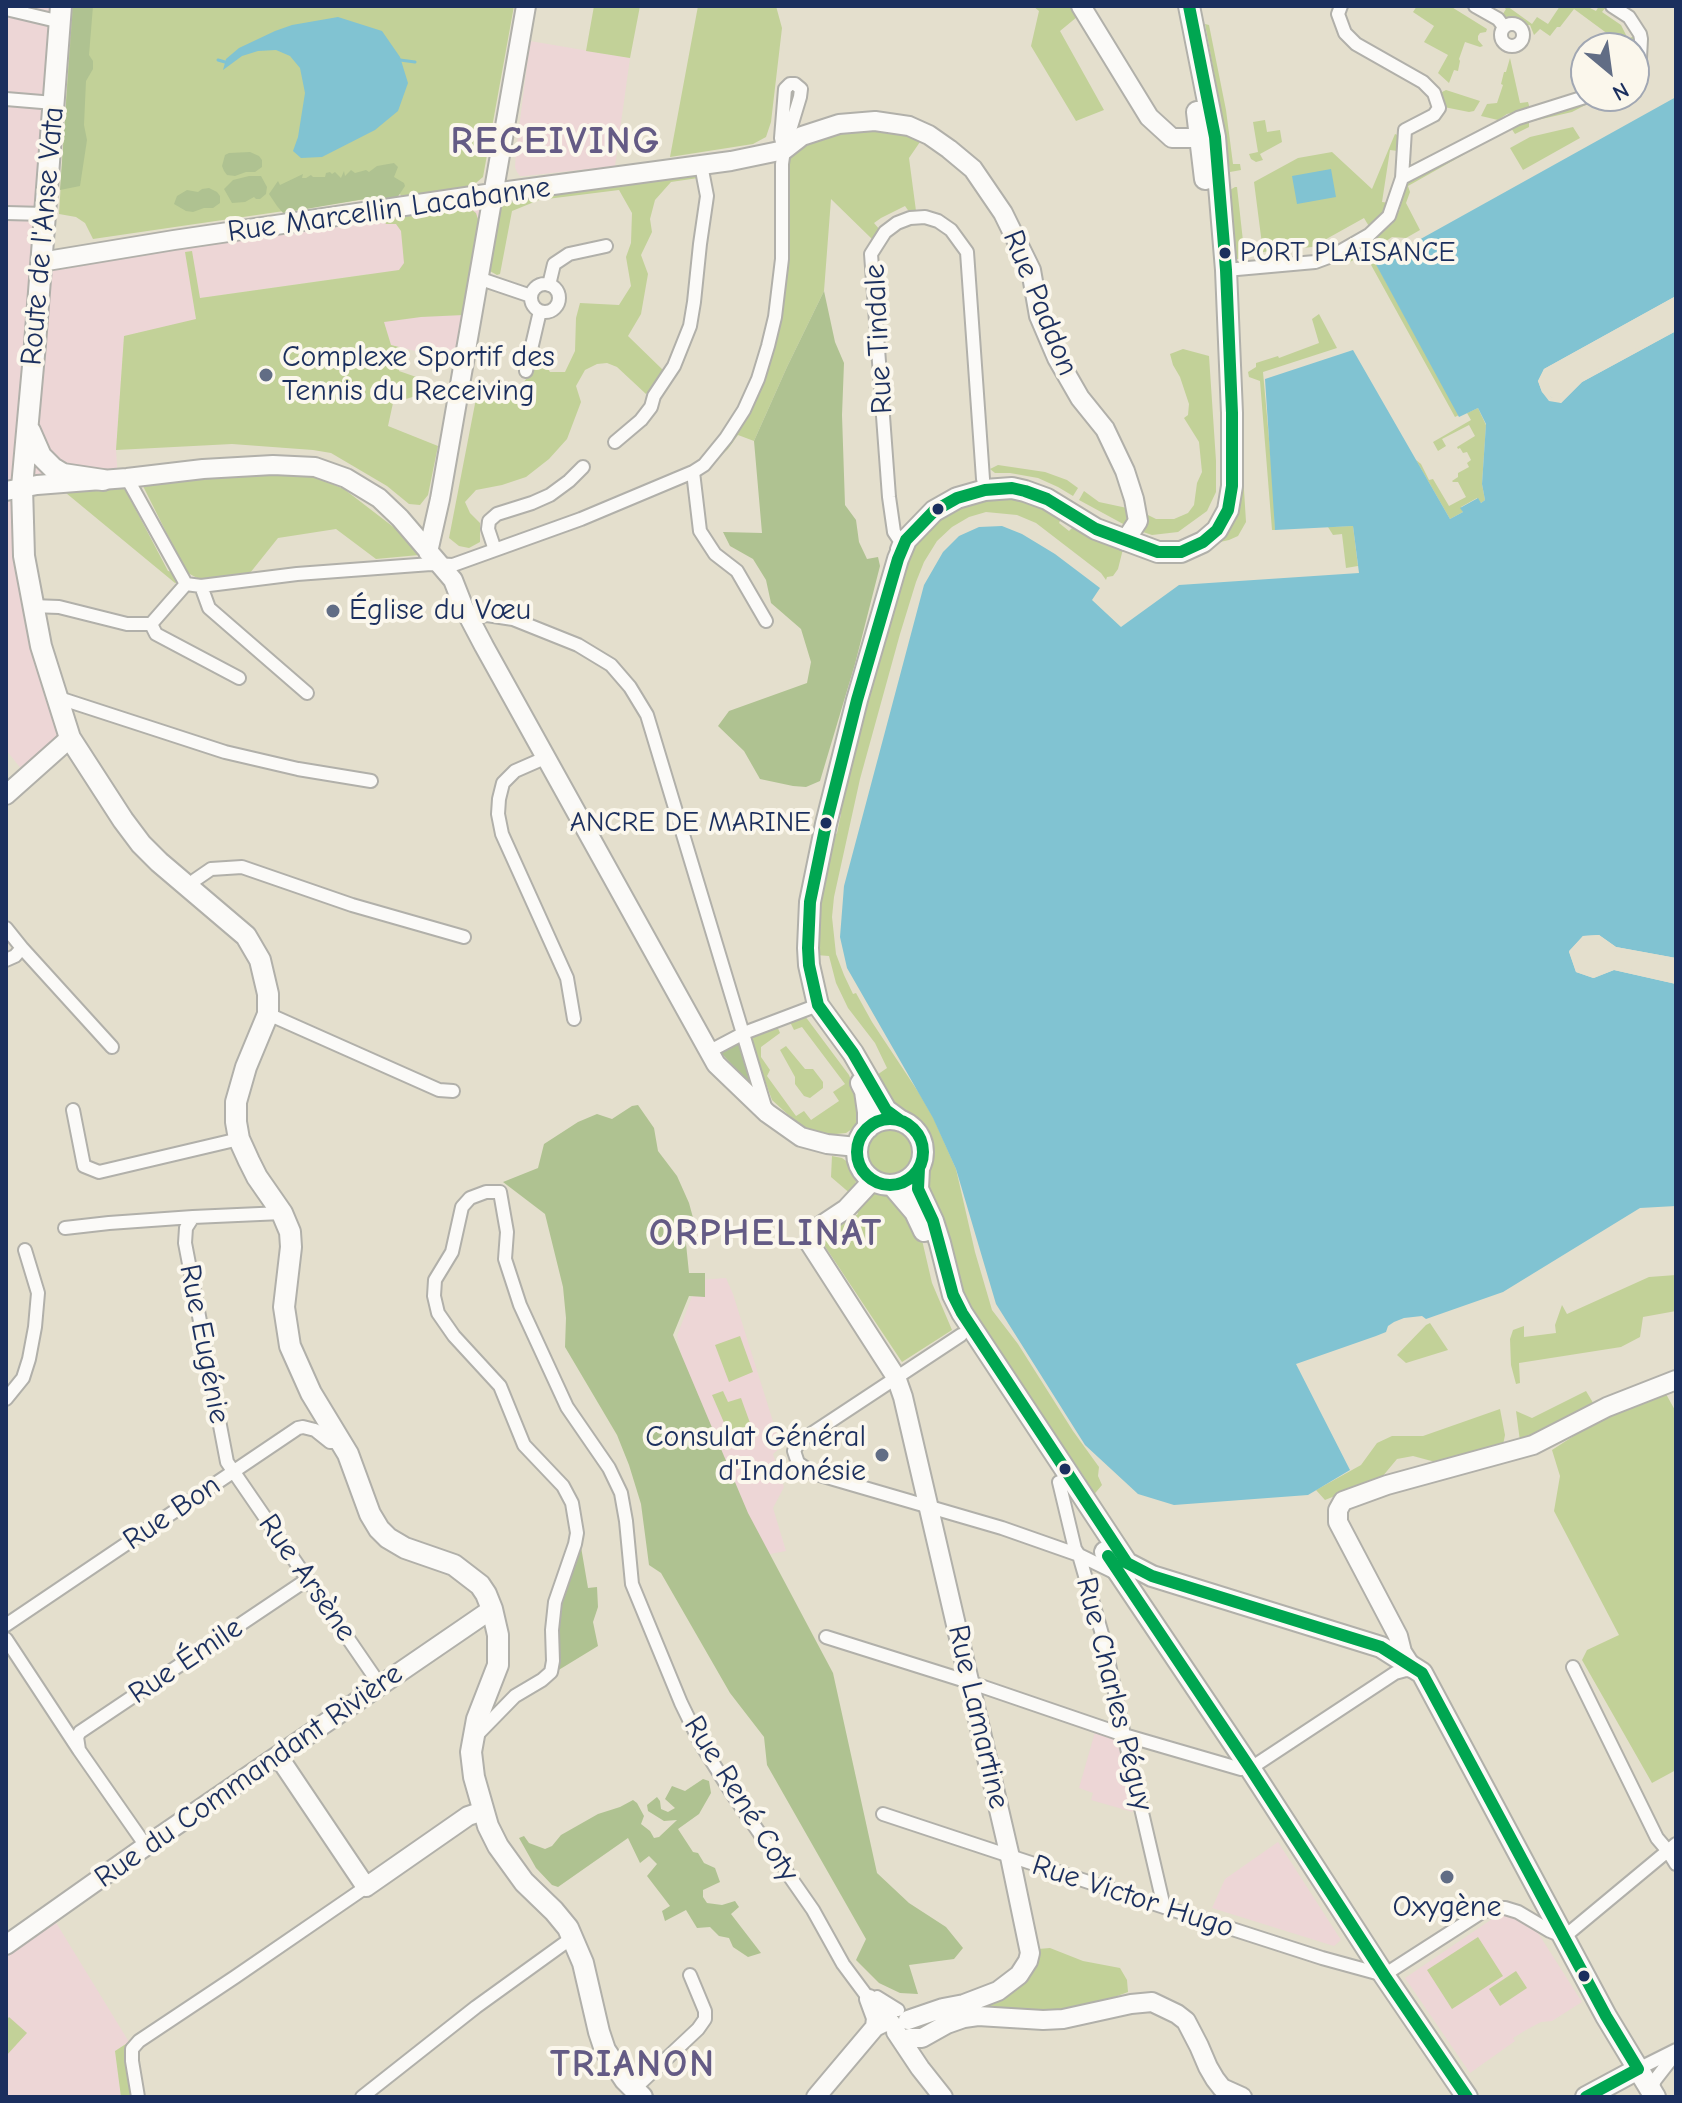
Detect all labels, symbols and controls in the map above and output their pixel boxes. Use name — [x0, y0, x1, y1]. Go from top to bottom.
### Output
north arrow — [1570, 32, 1650, 112]
text: N — [1608, 76, 1633, 106]
street label: Route de l'Anse Vata — [14, 105, 72, 367]
district label: RECEIVING — [451, 119, 661, 165]
street label: Rue Marcellin Lacabanne — [225, 170, 553, 250]
street label: Rue Paddon — [995, 225, 1085, 381]
place label: PORT PLAISANCE — [1240, 236, 1455, 270]
marker: PORT PLAISANCE — [1217, 245, 1233, 261]
street label: Rue Tindale — [857, 263, 901, 415]
place label: Complexe Sportif des Tennis du Receiving — [282, 340, 555, 410]
marker: Complexe Sportif des Tennis du Receiving — [257, 366, 275, 384]
unlabelled marker — [930, 501, 946, 517]
place label: Église du Vœu — [349, 593, 531, 629]
marker: Église du Vœu — [324, 602, 342, 620]
place label: ANCRE DE MARINE — [570, 806, 811, 840]
marker: ANCRE DE MARINE — [818, 815, 834, 831]
district label: ORPHELINAT — [649, 1211, 883, 1257]
street label: Rue Eugénie — [171, 1262, 237, 1426]
place label: Consulat Général d'Indonésie — [645, 1420, 866, 1490]
marker: Consulat Général d'Indonésie — [873, 1446, 891, 1464]
unlabelled marker — [1057, 1461, 1073, 1477]
street label: Rue Bon — [117, 1468, 227, 1558]
street label: Rue Arsène — [250, 1508, 364, 1648]
street label: Rue Charles Péguy — [1068, 1573, 1160, 1815]
street label: Rue Émile — [122, 1610, 250, 1712]
street label: Rue Lamartine — [939, 1622, 1017, 1812]
street label: Rue du Commandant Rivière — [88, 1656, 410, 1896]
street label: Rue René Coty — [676, 1710, 806, 1888]
street label: Rue Victor Hugo — [1028, 1847, 1238, 1947]
marker: Oxygène — [1438, 1868, 1456, 1886]
place label: Oxygène — [1393, 1890, 1501, 1926]
unlabelled marker — [1576, 1968, 1592, 1984]
district label: TRIANON — [550, 2042, 716, 2088]

